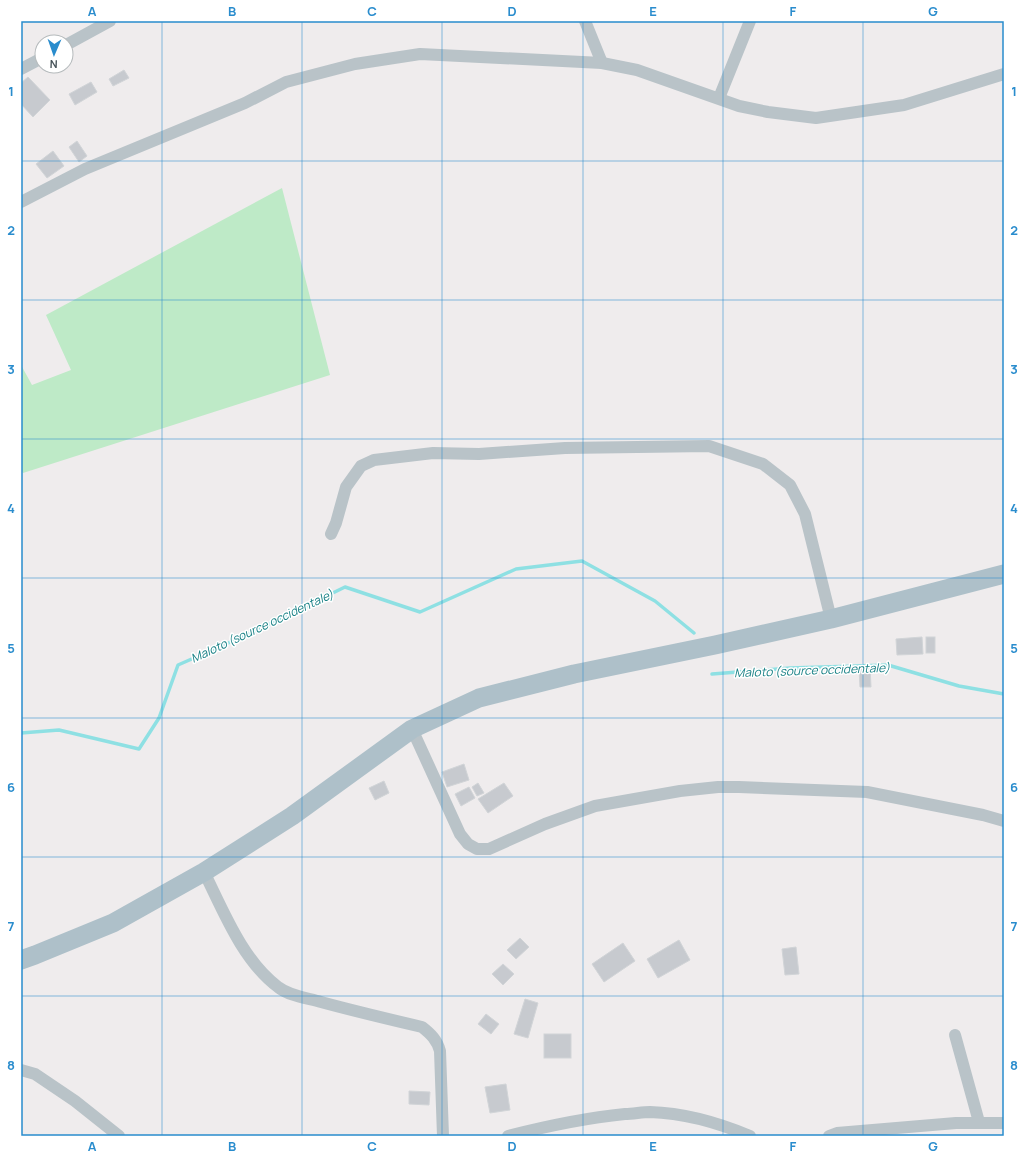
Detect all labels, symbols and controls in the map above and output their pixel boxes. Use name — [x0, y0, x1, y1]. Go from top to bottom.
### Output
text: A — [88, 2, 97, 20]
text: B — [228, 2, 236, 20]
text: C — [367, 2, 377, 20]
text: D — [507, 2, 517, 20]
text: E — [649, 2, 657, 20]
text: F — [790, 2, 797, 20]
text: G — [928, 2, 938, 20]
north arrow — [34, 34, 74, 74]
text: N — [49, 57, 58, 72]
text: 1 — [8, 82, 14, 100]
text: 1 — [1011, 82, 1017, 100]
text: 2 — [7, 221, 15, 239]
text: 2 — [1010, 221, 1018, 239]
text: 3 — [7, 360, 15, 378]
text: 3 — [1010, 360, 1018, 378]
text: 4 — [7, 499, 15, 517]
text: 4 — [1010, 499, 1018, 517]
water label: Maloto (source occidentale) — [188, 585, 336, 667]
text: 5 — [7, 639, 15, 657]
text: 5 — [1010, 639, 1018, 657]
water label: Maloto (source occidentale) — [734, 659, 890, 681]
text: 6 — [7, 778, 15, 796]
text: 6 — [1010, 778, 1018, 796]
text: 7 — [8, 917, 15, 935]
text: 7 — [1011, 917, 1018, 935]
text: 8 — [7, 1056, 15, 1074]
text: 8 — [1010, 1056, 1018, 1074]
text: A — [88, 1137, 97, 1155]
text: B — [228, 1137, 236, 1155]
text: C — [367, 1137, 377, 1155]
text: D — [507, 1137, 517, 1155]
text: E — [649, 1137, 657, 1155]
text: F — [790, 1137, 797, 1155]
text: G — [928, 1137, 938, 1155]

